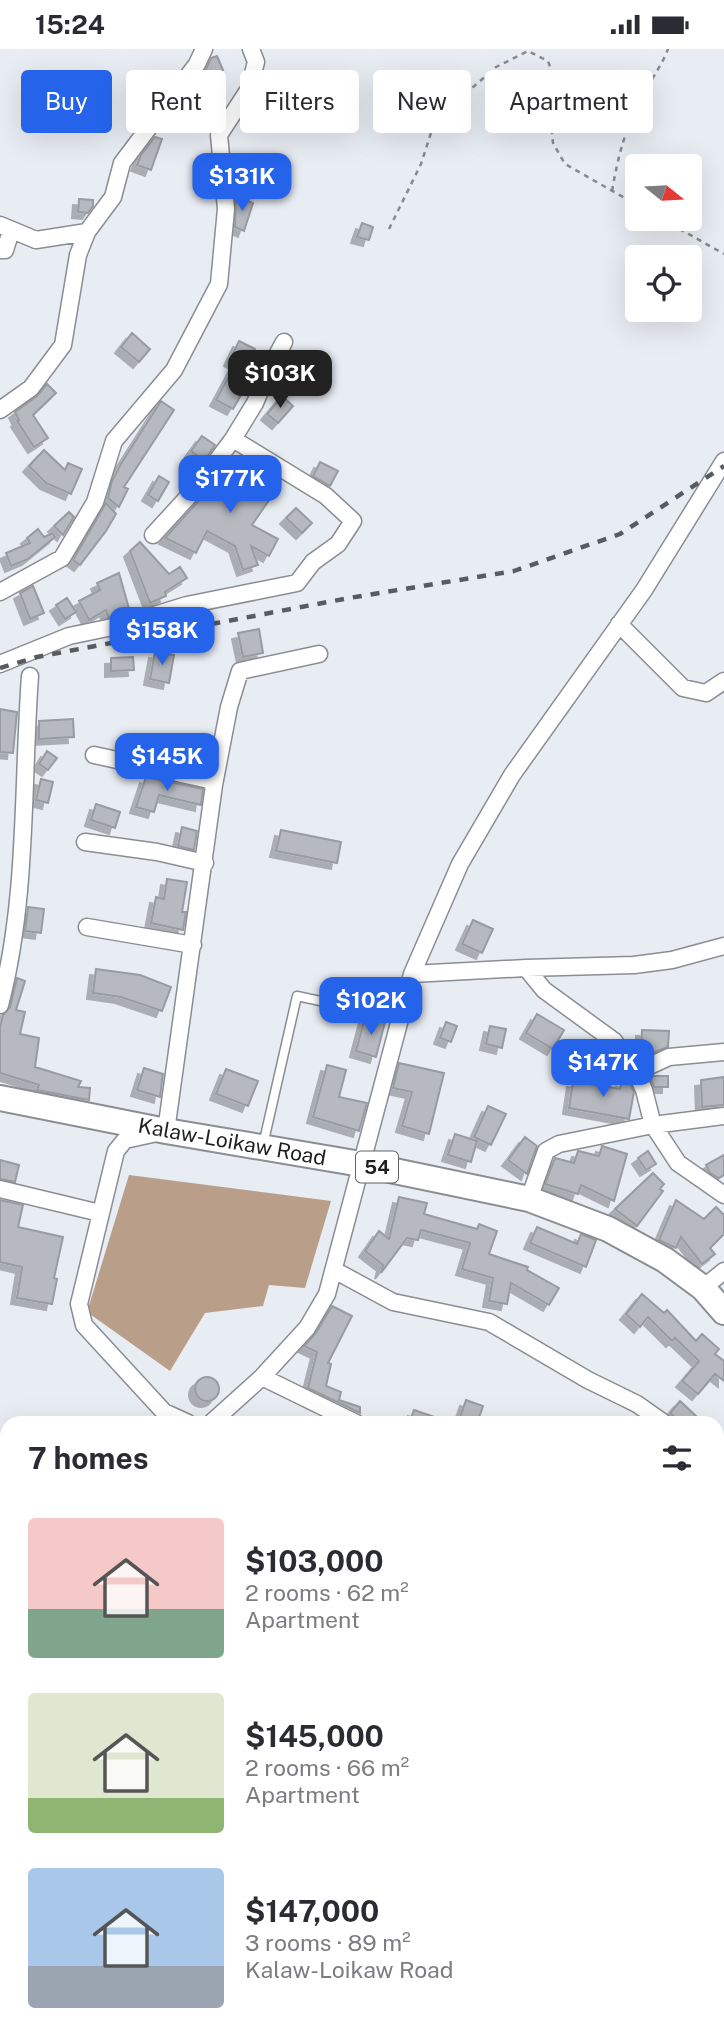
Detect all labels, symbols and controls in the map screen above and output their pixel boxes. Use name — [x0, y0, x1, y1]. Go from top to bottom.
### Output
text: 15:24 — [35, 9, 105, 40]
chip: Buy — [21, 70, 112, 133]
chip: Rent — [126, 70, 226, 133]
chip: Filters — [240, 70, 359, 133]
chip: New — [373, 70, 471, 133]
chip: Apartment — [485, 70, 653, 133]
pin: $131K — [193, 153, 291, 213]
north arrow — [625, 154, 702, 231]
map controls — [625, 154, 702, 322]
text: $131K — [208, 162, 276, 189]
button: locate — [625, 245, 702, 322]
pin: $103K — [231, 351, 329, 410]
text: $103K — [244, 359, 316, 386]
pin: $177K — [181, 455, 279, 515]
text: $177K — [195, 464, 265, 491]
pin: $158K — [113, 607, 211, 667]
text: $158K — [126, 616, 198, 643]
pin: $145K — [118, 733, 216, 793]
text: $145K — [131, 742, 203, 769]
pin: $102K — [322, 977, 420, 1037]
text: $102K — [335, 986, 407, 1013]
pin: $147K — [554, 1039, 652, 1099]
text: $147K — [567, 1048, 639, 1075]
street label: Kalaw-Loikaw Road — [136, 1113, 328, 1170]
road number: 54 — [356, 1151, 398, 1183]
icon: filters — [658, 1439, 696, 1477]
text: 7 homes — [28, 1440, 149, 1476]
text: $103,000 — [245, 1543, 384, 1579]
icon: home — [84, 1546, 168, 1630]
text: 2 rooms · 62 m² — [245, 1579, 409, 1606]
text: Apartment — [245, 1606, 360, 1633]
text: $145,000 — [245, 1718, 384, 1754]
icon: home — [84, 1721, 168, 1805]
text: 2 rooms · 66 m² — [245, 1754, 409, 1781]
text: Apartment — [245, 1781, 360, 1808]
text: $147,000 — [245, 1893, 379, 1929]
icon: home — [84, 1896, 168, 1980]
text: 3 rooms · 89 m² — [245, 1929, 411, 1956]
text: Kalaw-Loikaw Road — [245, 1956, 453, 1983]

